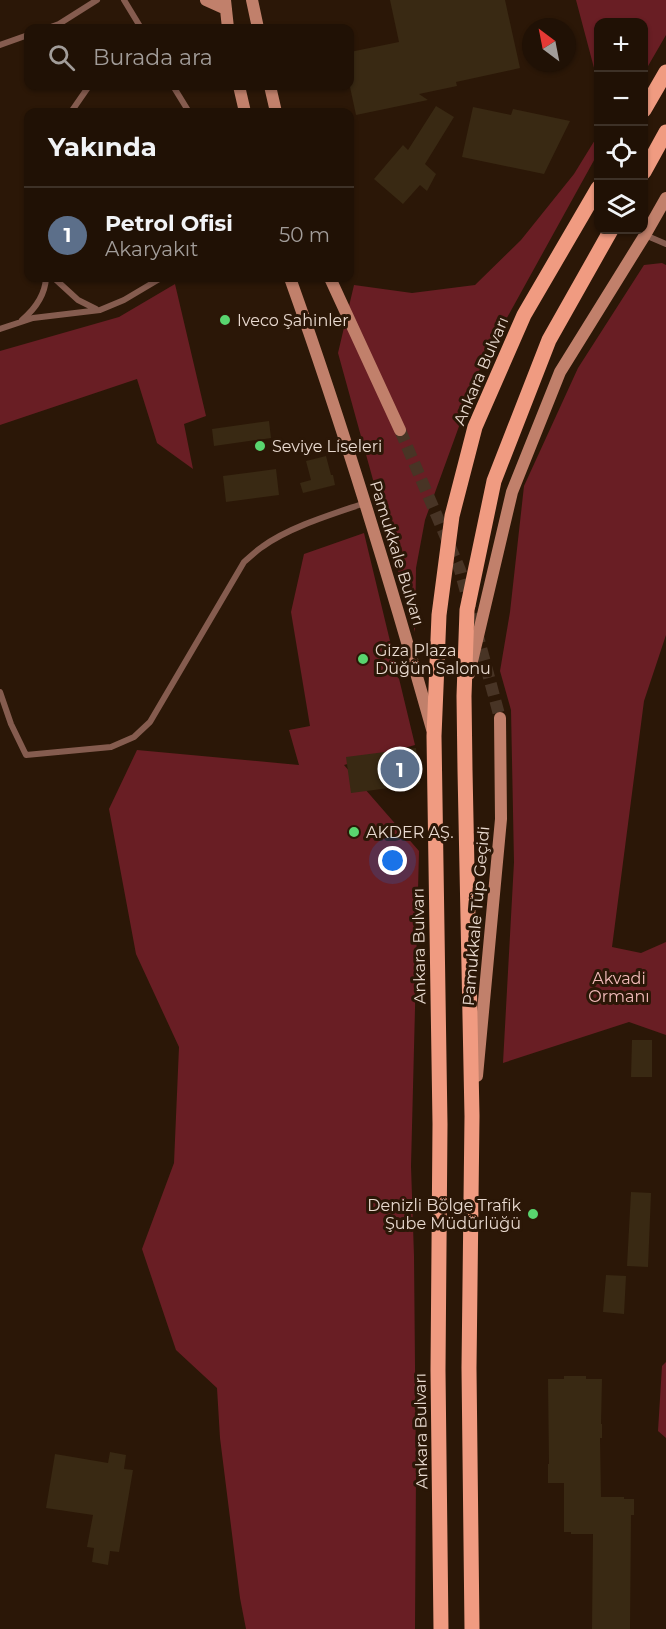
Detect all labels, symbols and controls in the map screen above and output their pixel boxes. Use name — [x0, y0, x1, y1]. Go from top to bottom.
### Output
north arrow — [522, 18, 576, 72]
map controls — [594, 18, 648, 234]
button: + — [594, 18, 648, 72]
search box — [24, 24, 354, 90]
icon: search — [45, 41, 78, 74]
text: Burada ara — [93, 44, 213, 71]
button: − — [594, 72, 648, 126]
button: locate — [594, 126, 648, 180]
text: Yakında — [48, 131, 157, 163]
button: layers — [594, 180, 648, 234]
text: Petrol Ofisi — [105, 210, 233, 237]
text: 1 — [64, 223, 71, 247]
text: 50 m — [279, 223, 330, 247]
text: Akaryakıt — [105, 237, 198, 261]
place label: Iveco Şahinler — [237, 311, 349, 330]
marker: Iveco Şahinler — [218, 313, 232, 327]
street label: Ankara Bulvarı — [450, 314, 512, 428]
place label: Seviye Liseleri — [272, 437, 382, 456]
marker: Seviye Liseleri — [253, 439, 267, 453]
street label: Pamukkale Bulvarı — [366, 478, 428, 628]
place label: Giza Plaza Düğün Salonu — [375, 641, 491, 678]
marker: Giza Plaza Düğün Salonu — [356, 652, 370, 666]
pin: 1 — [380, 746, 420, 792]
place label: AKDER AŞ. — [366, 823, 454, 842]
marker: AKDER AŞ. — [347, 825, 361, 839]
street label: Pamukkale Tüp Geçidi — [459, 825, 493, 1007]
your location — [378, 846, 407, 875]
street label: Ankara Bulvarı — [408, 888, 430, 1004]
park label: Akvadi Ormanı — [588, 969, 650, 1006]
place label: Denizli Bölge Trafik Şube Müdürlüğü — [367, 1196, 521, 1233]
marker: Denizli Bölge Trafik Şube Müdürlüğü — [526, 1207, 540, 1221]
street label: Ankara Bulvarı — [410, 1373, 432, 1489]

